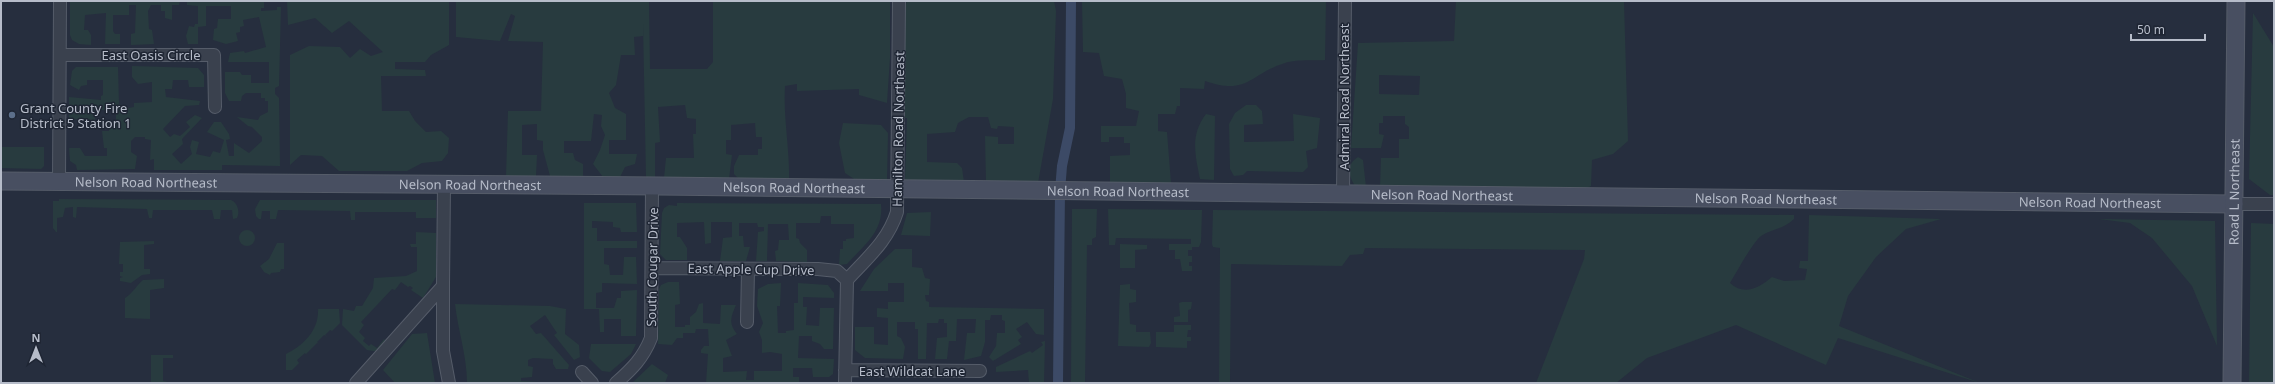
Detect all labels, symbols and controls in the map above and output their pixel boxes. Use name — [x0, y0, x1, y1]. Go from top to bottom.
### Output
scale bar — [2131, 16, 2205, 42]
text: 50 m — [2137, 21, 2165, 38]
street label: Admiral Road Northeast — [1335, 23, 1353, 170]
street label: East Oasis Circle — [101, 46, 201, 64]
street label: Hamilton Road Northeast — [888, 51, 908, 207]
place label: Grant County Fire District 5 Station 1 — [20, 99, 132, 132]
marker: Grant County Fire District 5 Station 1 — [7, 110, 17, 120]
street label: Road L Northeast — [2224, 138, 2244, 245]
street label: Nelson Road Northeast — [75, 173, 217, 192]
street label: Nelson Road Northeast — [399, 175, 541, 194]
street label: Nelson Road Northeast — [723, 178, 866, 197]
street label: Nelson Road Northeast — [1047, 181, 1189, 201]
street label: Nelson Road Northeast — [1371, 185, 1513, 205]
street label: Nelson Road Northeast — [1695, 189, 1837, 208]
street label: Nelson Road Northeast — [2019, 193, 2161, 212]
street label: South Cougar Drive — [642, 207, 662, 327]
street label: East Apple Cup Drive — [687, 259, 815, 279]
north arrow — [16, 328, 56, 368]
text: N — [32, 330, 40, 345]
street label: East Wildcat Lane — [859, 362, 965, 380]

